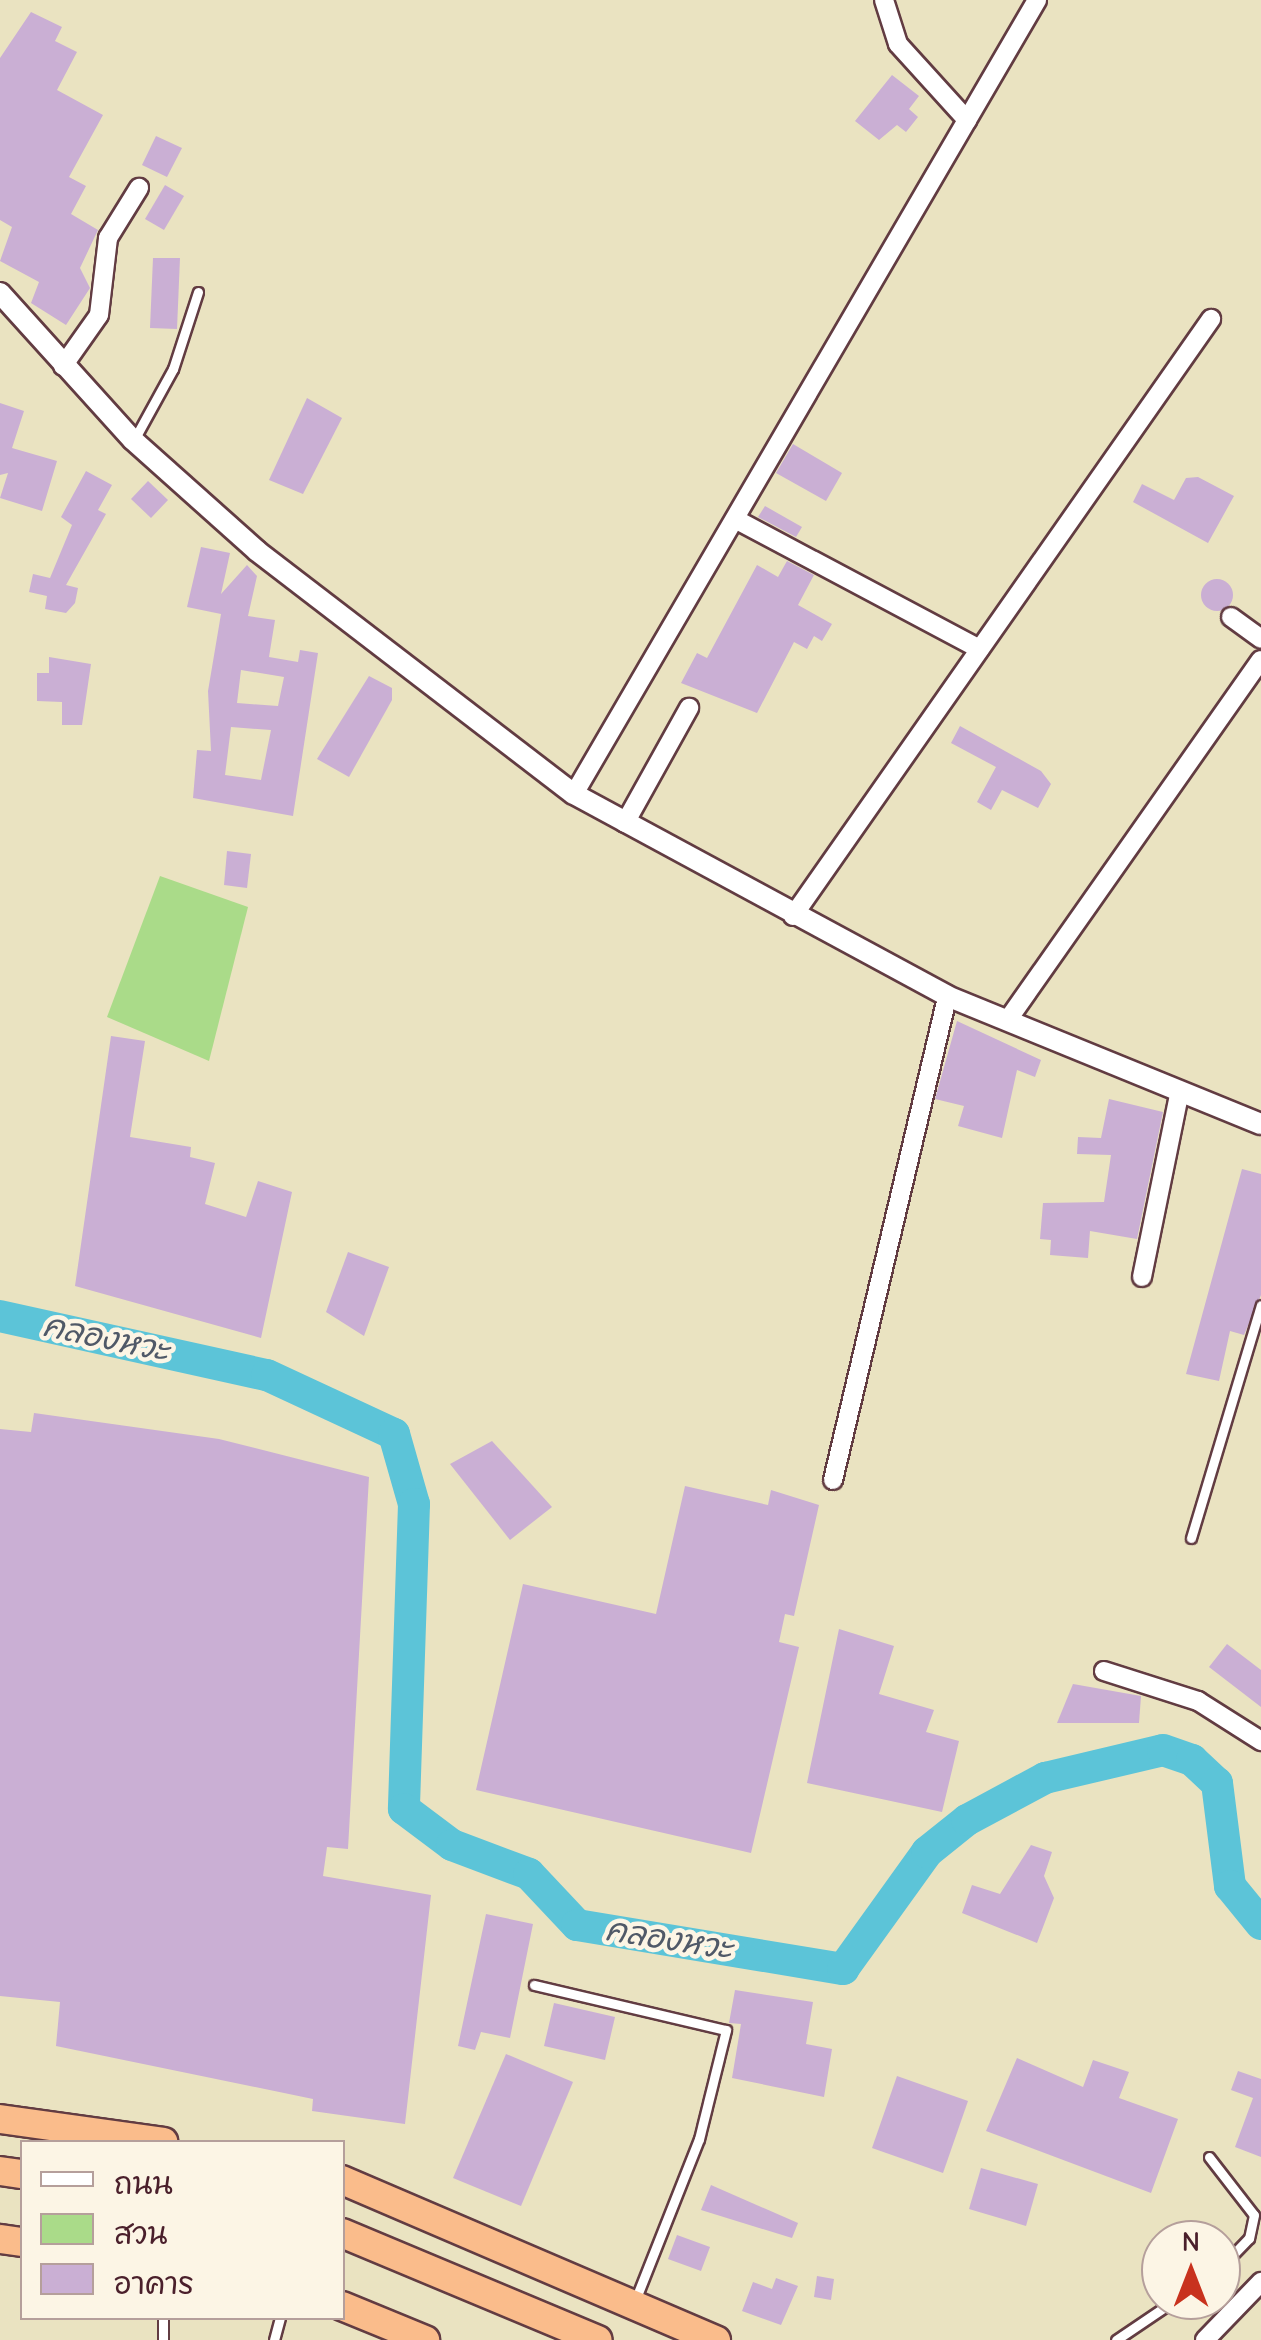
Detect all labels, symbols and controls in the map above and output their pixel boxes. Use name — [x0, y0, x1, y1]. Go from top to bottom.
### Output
water label: คลองหวะ — [39, 1307, 173, 1371]
water label: คลองหวะ — [603, 1911, 735, 1969]
legend — [20, 2140, 345, 2320]
text: ถนน — [114, 2167, 173, 2202]
text: สวน — [114, 2217, 168, 2252]
north arrow — [1141, 2220, 1241, 2320]
text: N — [1182, 2226, 1200, 2258]
text: อาคาร — [114, 2267, 194, 2302]

